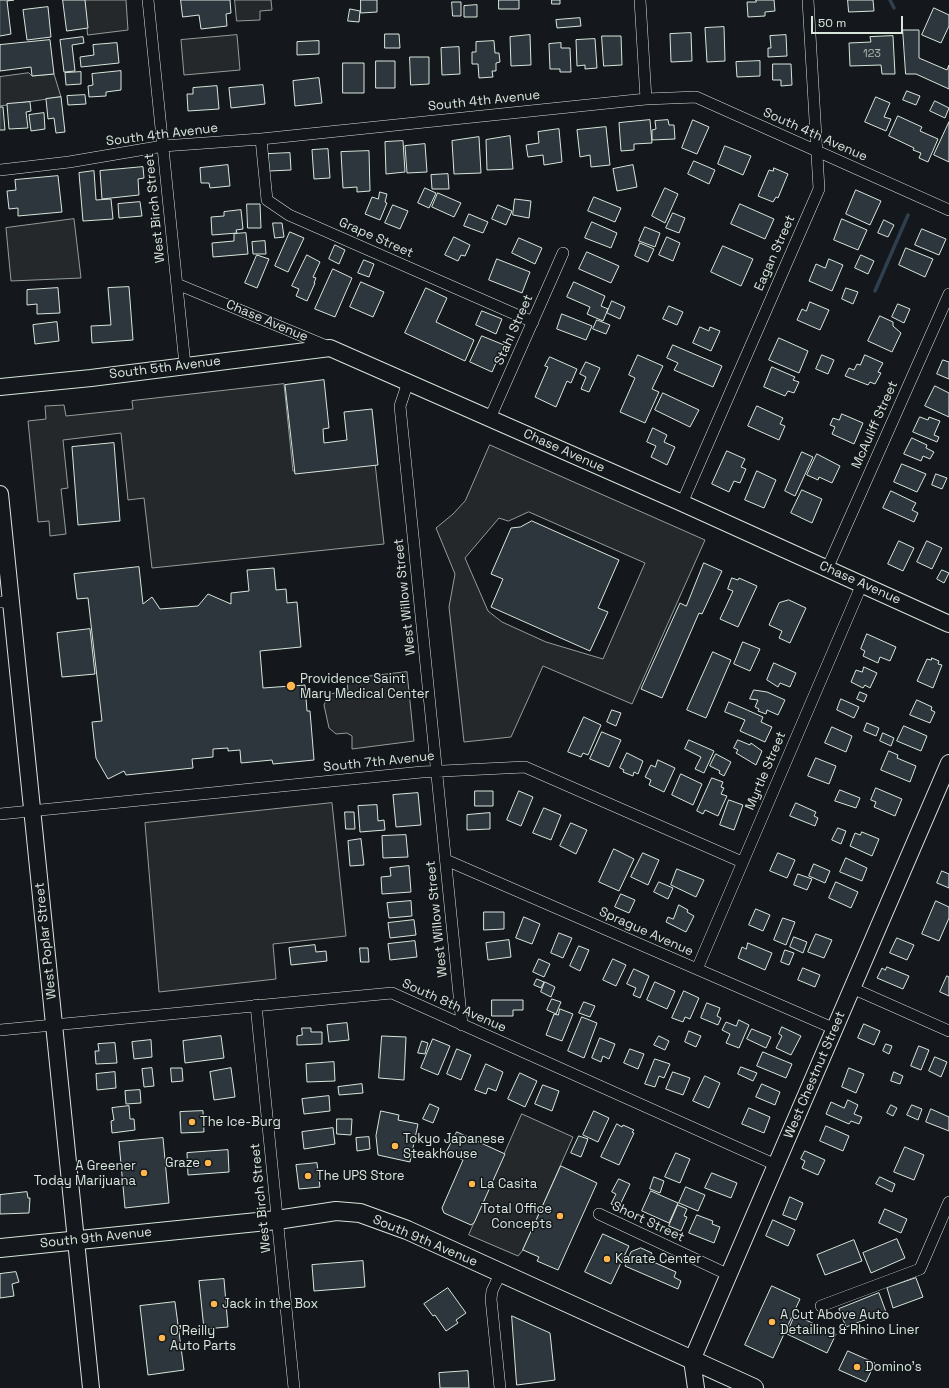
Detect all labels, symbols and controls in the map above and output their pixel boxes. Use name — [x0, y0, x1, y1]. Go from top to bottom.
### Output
scale bar — [813, 8, 905, 34]
text: 50 m — [818, 15, 846, 31]
house number: 123 — [863, 47, 881, 61]
street label: South 4th Avenue — [427, 87, 541, 115]
street label: South 4th Avenue — [760, 105, 870, 165]
street label: South 4th Avenue — [105, 120, 219, 150]
street label: West Birch Street — [141, 152, 169, 264]
street label: Eagan Street — [751, 213, 799, 293]
street label: Grape Street — [336, 215, 416, 261]
street label: Stahl Street — [491, 292, 537, 368]
street label: Chase Avenue — [224, 297, 310, 345]
street label: South 5th Avenue — [108, 353, 222, 383]
street label: McAuliff Street — [849, 379, 901, 471]
street label: Chase Avenue — [521, 426, 607, 476]
street label: West Willow Street — [391, 538, 419, 656]
street label: Chase Avenue — [817, 558, 903, 608]
place label: Providence Saint Mary Medical Center — [300, 671, 429, 702]
marker: Providence Saint Mary Medical Center — [285, 680, 297, 692]
street label: Myrtle Street — [742, 729, 790, 813]
street label: South 7th Avenue — [323, 748, 435, 776]
street label: West Willow Street — [423, 860, 451, 978]
street label: West Poplar Street — [32, 882, 60, 1000]
street label: Sprague Avenue — [596, 904, 696, 960]
street label: South 8th Avenue — [399, 976, 509, 1036]
street label: West Chestnut Street — [781, 1009, 849, 1141]
place label: The Ice-Burg — [200, 1114, 281, 1130]
marker: The Ice-Burg — [187, 1117, 197, 1127]
place label: Tokyo Japanese Steakhouse — [403, 1131, 505, 1162]
marker: Tokyo Japanese Steakhouse — [390, 1141, 400, 1151]
street label: West Birch Street — [247, 1142, 275, 1254]
place label: Graze — [165, 1155, 200, 1171]
place label: A Greener Today Marijuana — [34, 1158, 136, 1189]
marker: Graze — [203, 1158, 213, 1168]
marker: A Greener Today Marijuana — [139, 1168, 149, 1178]
place label: The UPS Store — [316, 1168, 405, 1184]
marker: The UPS Store — [303, 1171, 313, 1181]
place label: La Casita — [480, 1176, 537, 1192]
marker: La Casita — [467, 1179, 477, 1189]
street label: Short Street — [609, 1198, 687, 1246]
place label: Total Office Concepts — [481, 1201, 552, 1232]
marker: Total Office Concepts — [555, 1211, 565, 1221]
street label: South 9th Avenue — [370, 1212, 480, 1270]
street label: South 9th Avenue — [39, 1224, 153, 1252]
place label: Karate Center — [615, 1251, 701, 1267]
marker: Karate Center — [602, 1254, 612, 1264]
place label: Jack in the Box — [222, 1296, 318, 1312]
marker: Jack in the Box — [209, 1299, 219, 1309]
place label: A Cut Above Auto Detailing & Rhino Liner — [780, 1307, 919, 1338]
marker: A Cut Above Auto Detailing & Rhino Liner — [767, 1317, 777, 1327]
place label: O'Reilly Auto Parts — [170, 1323, 236, 1354]
marker: O'Reilly Auto Parts — [157, 1333, 167, 1343]
place label: Domino's — [865, 1359, 922, 1375]
marker: Domino's — [852, 1362, 862, 1372]

